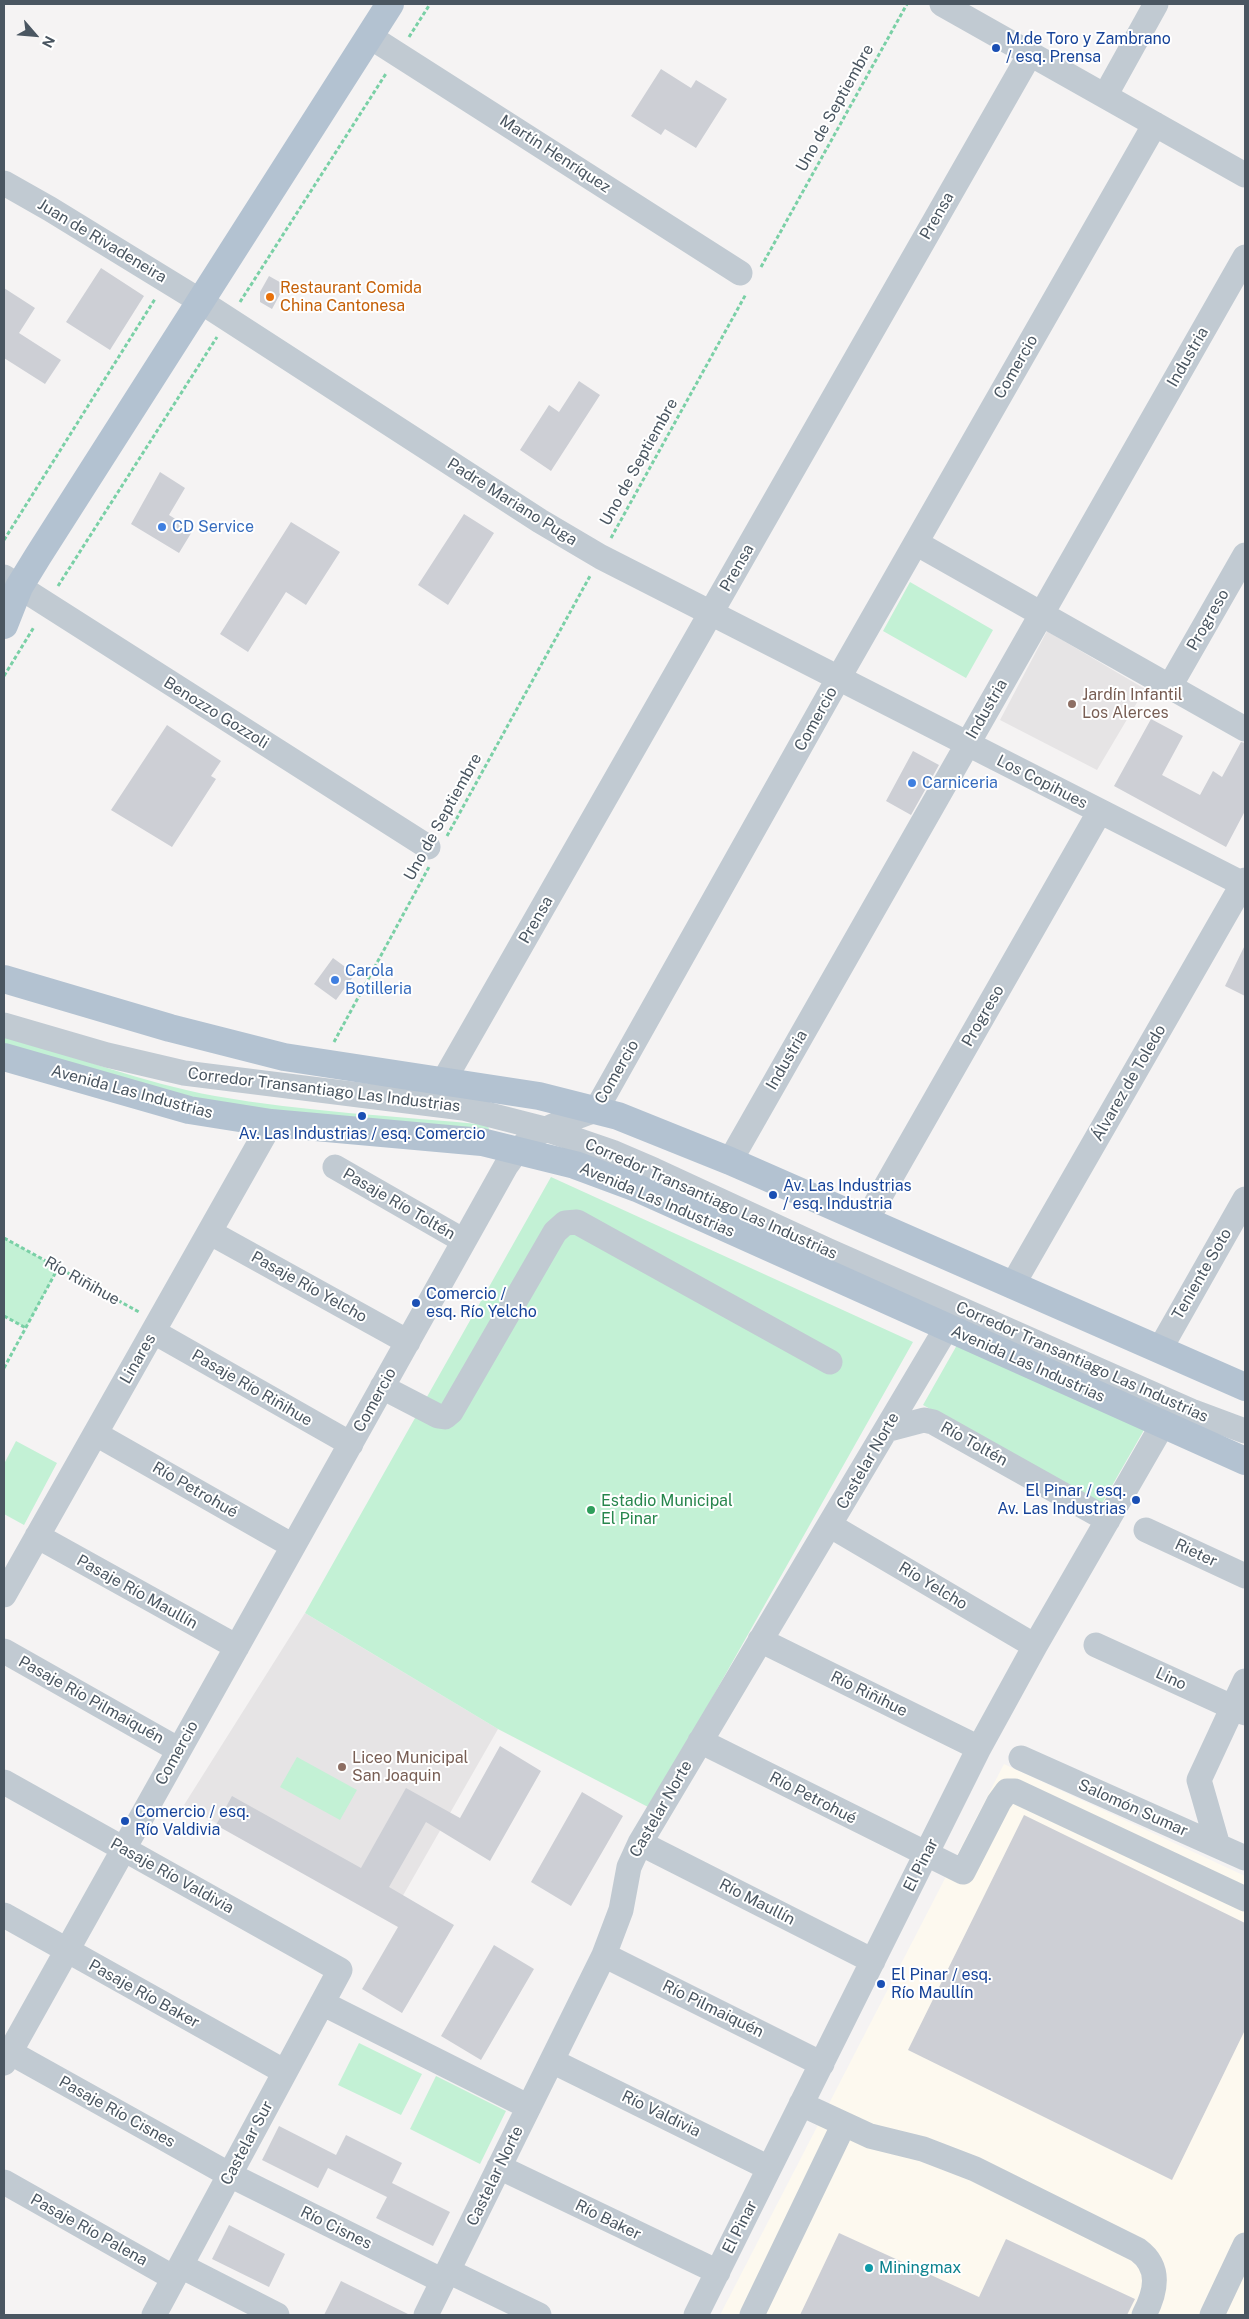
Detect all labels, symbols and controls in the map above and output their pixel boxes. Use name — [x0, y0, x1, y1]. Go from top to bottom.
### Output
north arrow — [10, 10, 60, 60]
place label: M.de Toro y Zambrano / esq. Prensa — [1006, 29, 1171, 67]
text: N — [39, 33, 58, 50]
street label: Uno de Septiembre — [792, 41, 878, 175]
marker: M.de Toro y Zambrano / esq. Prensa — [990, 42, 1002, 54]
street label: Martín Henríquez — [496, 111, 614, 197]
street label: Prensa — [916, 189, 958, 243]
street label: Juan de Rivadeneira — [34, 195, 170, 287]
place label: Restaurant Comida China Cantonesa — [280, 278, 422, 316]
marker: Restaurant Comida China Cantonesa — [264, 291, 276, 303]
street label: Industria — [1163, 324, 1213, 390]
street label: Comercio — [990, 332, 1042, 402]
street label: Uno de Septiembre — [596, 395, 682, 529]
street label: Padre Mariano Puga — [443, 454, 581, 550]
place label: CD Service — [172, 517, 254, 537]
marker: CD Service — [156, 521, 168, 533]
street label: Prensa — [716, 541, 758, 595]
street label: Progreso — [1183, 586, 1233, 654]
street label: Benozzo Gozzoli — [160, 673, 272, 753]
street label: Industria — [962, 676, 1012, 742]
street label: Comercio — [790, 683, 842, 755]
place label: Jardín Infantil Los Alerces — [1082, 685, 1183, 723]
marker: Jardín Infantil Los Alerces — [1066, 698, 1078, 710]
street label: Uno de Septiembre — [400, 750, 486, 884]
street label: Los Copihues — [993, 751, 1091, 813]
place label: Carniceria — [922, 773, 998, 793]
marker: Carniceria — [906, 777, 918, 789]
street label: Prensa — [515, 893, 557, 947]
place label: Carola Botilleria — [345, 961, 412, 999]
marker: Carola Botilleria — [329, 974, 341, 986]
street label: Progreso — [958, 982, 1008, 1050]
street label: Álvarez de Toledo — [1088, 1021, 1170, 1145]
street label: Industria — [762, 1027, 812, 1093]
street label: Comercio — [591, 1037, 643, 1107]
street label: Avenida Las Industrias — [49, 1061, 215, 1123]
street label: Corredor Transantiago Las Industrias — [187, 1064, 461, 1116]
marker: Av. Las Industrias / esq. Comercio — [356, 1110, 368, 1122]
place label: Av. Las Industrias / esq. Comercio — [239, 1124, 485, 1144]
street label: Corredor Transantiago Las Industrias — [582, 1134, 840, 1264]
street label: Avenida Las Industrias — [577, 1159, 737, 1241]
street label: Pasaje Río Toltén — [339, 1164, 459, 1244]
place label: Av. Las Industrias / esq. Industria — [783, 1176, 912, 1214]
marker: Av. Las Industrias / esq. Industria — [767, 1189, 779, 1201]
street label: Teniente Soto — [1168, 1225, 1236, 1323]
street label: Pasaje Río Yelcho — [248, 1247, 370, 1327]
street label: Río Riñihue — [41, 1252, 123, 1310]
place label: Comercio / esq. Río Yelcho — [426, 1284, 537, 1322]
marker: Comercio / esq. Río Yelcho — [410, 1297, 422, 1309]
street label: Corredor Transantiago Las Industrias — [953, 1297, 1211, 1427]
street label: Avenida Las Industrias — [948, 1321, 1108, 1407]
street label: Linares — [116, 1331, 160, 1387]
street label: Pasaje Río Riñihue — [188, 1346, 316, 1430]
street label: Comercio — [349, 1364, 401, 1436]
street label: Castelar Norte — [833, 1409, 903, 1513]
street label: Río Toltén — [937, 1418, 1011, 1470]
street label: Río Petrohué — [149, 1458, 241, 1522]
place label: El Pinar / esq. Av. Las Industrias — [997, 1481, 1126, 1519]
place label: Estadio Municipal El Pinar — [601, 1491, 733, 1529]
marker: El Pinar / esq. Av. Las Industrias — [1130, 1494, 1142, 1506]
marker: Estadio Municipal El Pinar — [585, 1504, 597, 1516]
street label: Rieter — [1172, 1535, 1220, 1571]
street label: Pasaje Río Maullín — [73, 1551, 201, 1633]
street label: Río Yelcho — [895, 1558, 971, 1614]
street label: Pasaje Río Pilmaiquén — [15, 1652, 167, 1748]
street label: Lino — [1153, 1664, 1189, 1694]
street label: Río Riñihue — [827, 1667, 911, 1721]
street label: Comercio — [151, 1717, 203, 1789]
place label: Liceo Municipal San Joaquin — [352, 1748, 468, 1786]
street label: Castelar Norte — [626, 1757, 696, 1861]
marker: Liceo Municipal San Joaquin — [336, 1761, 348, 1773]
street label: Río Petrohué — [766, 1768, 860, 1828]
street label: Salomón Sumar — [1075, 1775, 1191, 1841]
place label: Comercio / esq. Río Valdivia — [135, 1802, 249, 1840]
marker: Comercio / esq. Río Valdivia — [119, 1815, 131, 1827]
street label: Pasaje Río Valdivia — [107, 1834, 237, 1918]
street label: El Pinar — [900, 1835, 942, 1895]
street label: Río Maullín — [716, 1875, 798, 1929]
street label: Pasaje Río Baker — [85, 1956, 203, 2032]
place label: El Pinar / esq. Río Maullín — [891, 1965, 992, 2003]
street label: Río Pilmaiquén — [659, 1976, 767, 2042]
marker: El Pinar / esq. Río Maullín — [875, 1978, 887, 1990]
street label: Pasaje Río Cisnes — [56, 2072, 178, 2152]
street label: Río Valdivia — [618, 2087, 704, 2141]
street label: Castelar Sur — [217, 2098, 277, 2188]
street label: Castelar Norte — [463, 2123, 527, 2229]
street label: Pasaje Río Palena — [27, 2190, 151, 2270]
street label: Río Baker — [572, 2196, 644, 2244]
street label: El Pinar — [719, 2197, 761, 2257]
street label: Río Cisnes — [297, 2203, 375, 2253]
place label: Miningmax — [879, 2258, 961, 2278]
marker: Miningmax — [863, 2262, 875, 2274]

